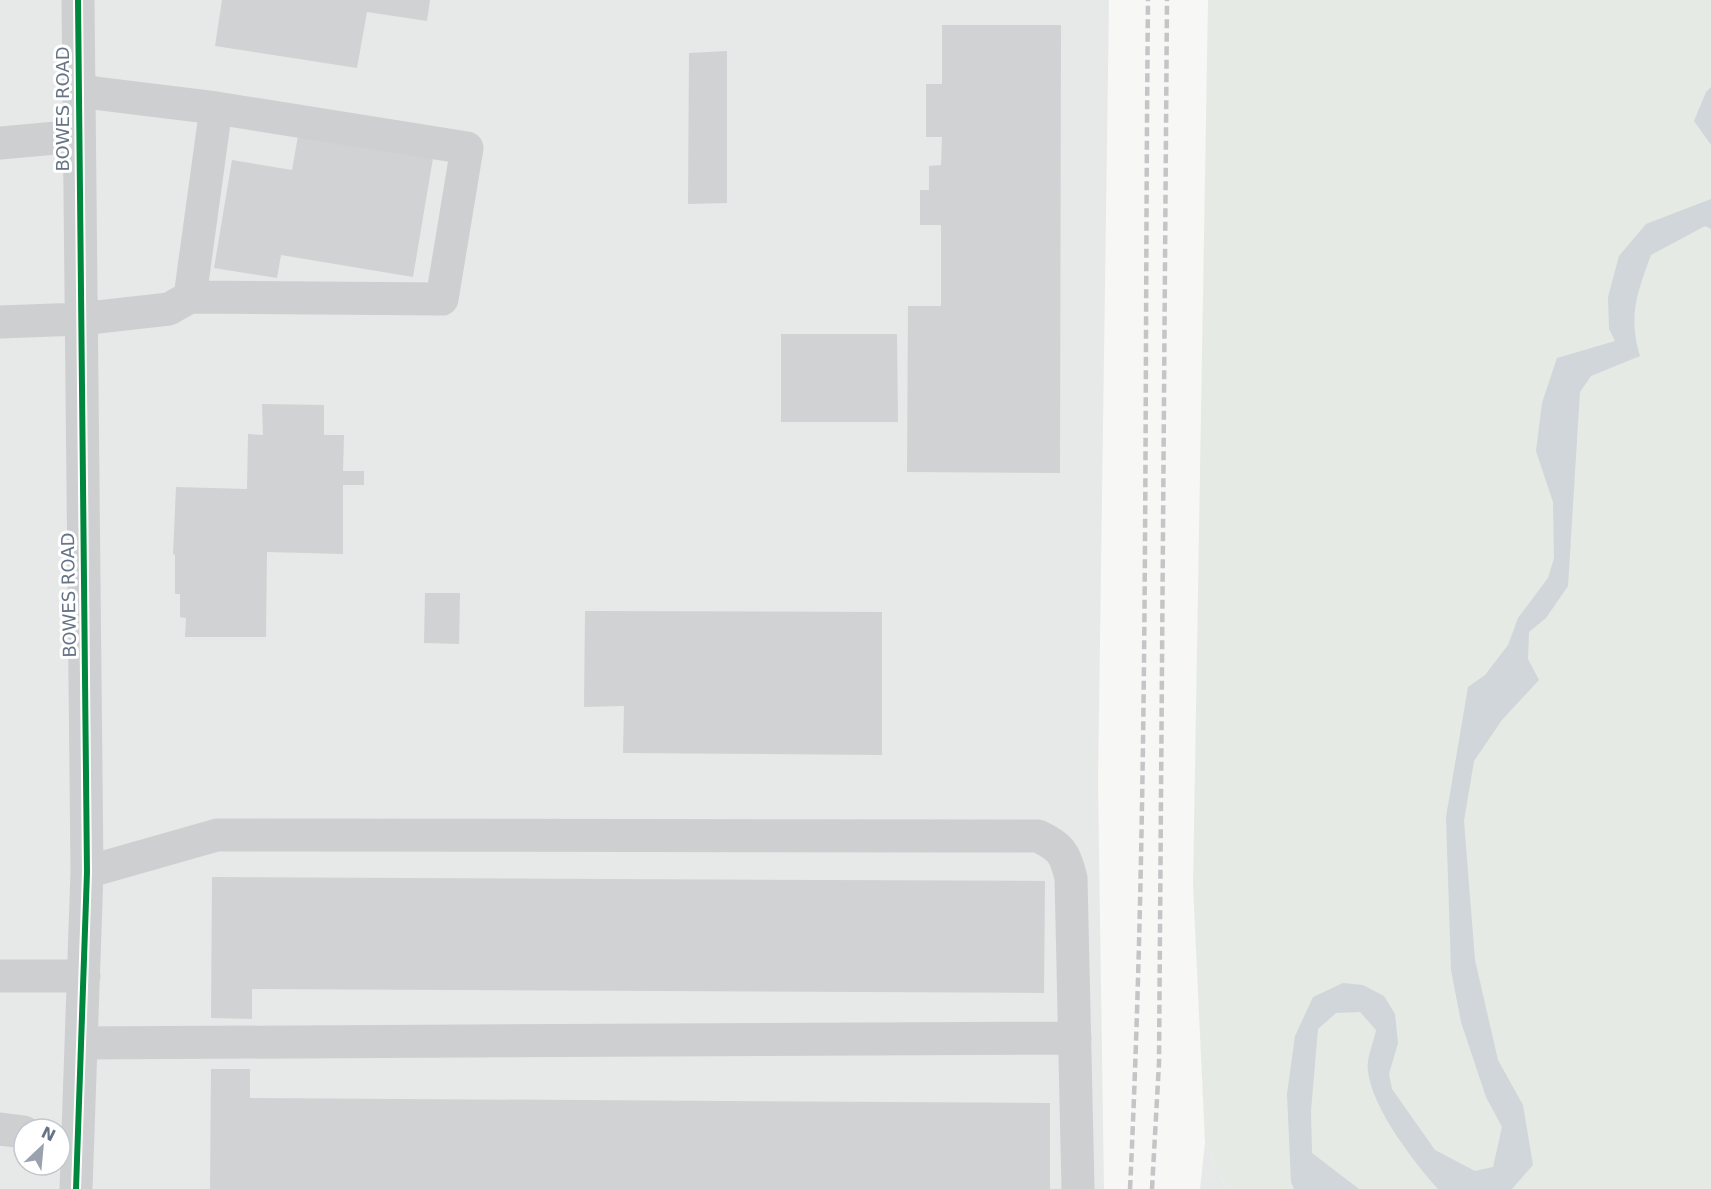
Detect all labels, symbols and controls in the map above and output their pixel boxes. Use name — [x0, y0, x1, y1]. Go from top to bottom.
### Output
street label: BOWES ROAD — [52, 46, 73, 172]
street label: BOWES ROAD — [57, 532, 80, 658]
north arrow — [12, 1117, 72, 1177]
text: N — [38, 1122, 59, 1145]

